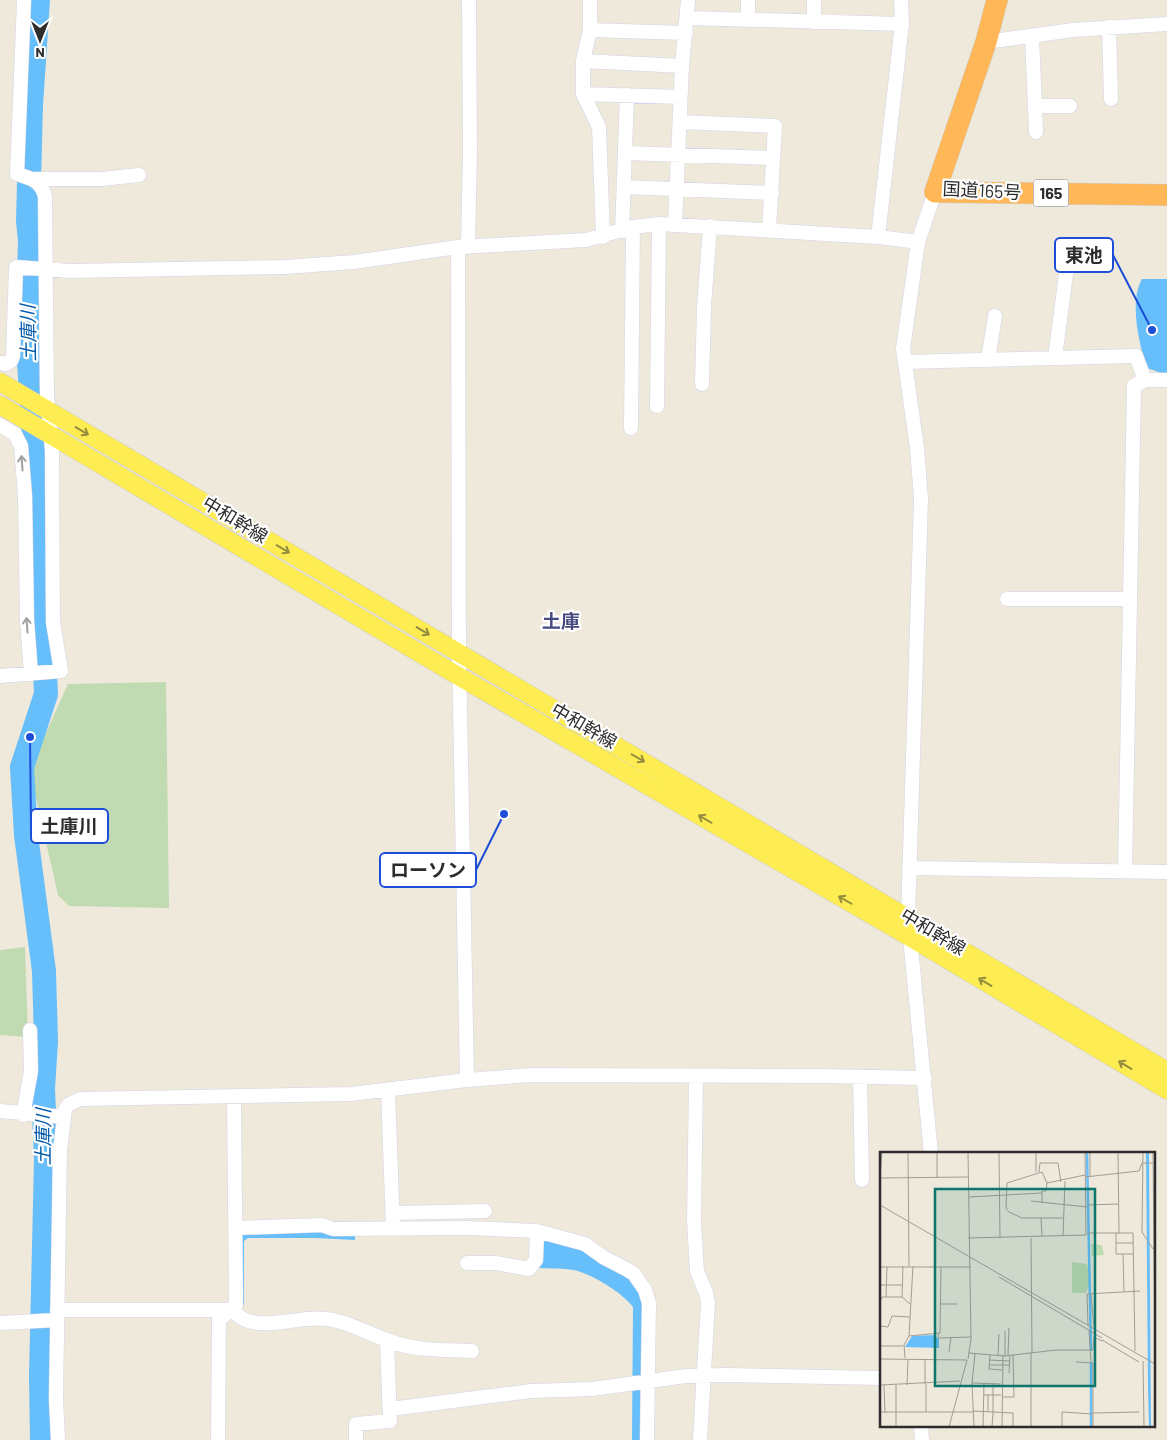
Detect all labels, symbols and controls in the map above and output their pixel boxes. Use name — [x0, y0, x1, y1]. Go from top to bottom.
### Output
north arrow — [15, 15, 65, 65]
text: N — [35, 45, 45, 62]
street label: 国道165号 — [942, 177, 1022, 203]
road number: 165 — [1034, 180, 1068, 207]
callout: 東池 — [1055, 238, 1113, 272]
text: 東池 — [1065, 243, 1103, 266]
water label: 土庫川 — [15, 302, 39, 362]
one-way arrow — [75, 426, 89, 436]
one-way arrow — [17, 455, 27, 471]
street label: 中和幹線 — [199, 491, 272, 547]
one-way arrow — [275, 544, 289, 554]
district label: 土庫 — [542, 609, 580, 632]
one-way arrow — [23, 617, 32, 633]
one-way arrow — [415, 627, 429, 637]
street label: 中和幹線 — [548, 698, 621, 753]
one-way arrow — [631, 753, 646, 763]
callout: 土庫川 — [31, 809, 108, 843]
one-way arrow — [698, 813, 712, 823]
text: 土庫川 — [40, 814, 98, 837]
callout: ローソン — [380, 853, 476, 887]
text: ローソン — [390, 858, 466, 881]
one-way arrow — [838, 895, 853, 905]
street label: 中和幹線 — [897, 903, 970, 959]
one-way arrow — [979, 977, 993, 987]
one-way arrow — [1119, 1060, 1133, 1070]
water label: 土庫川 — [31, 1107, 54, 1166]
inset map — [880, 1152, 1154, 1428]

